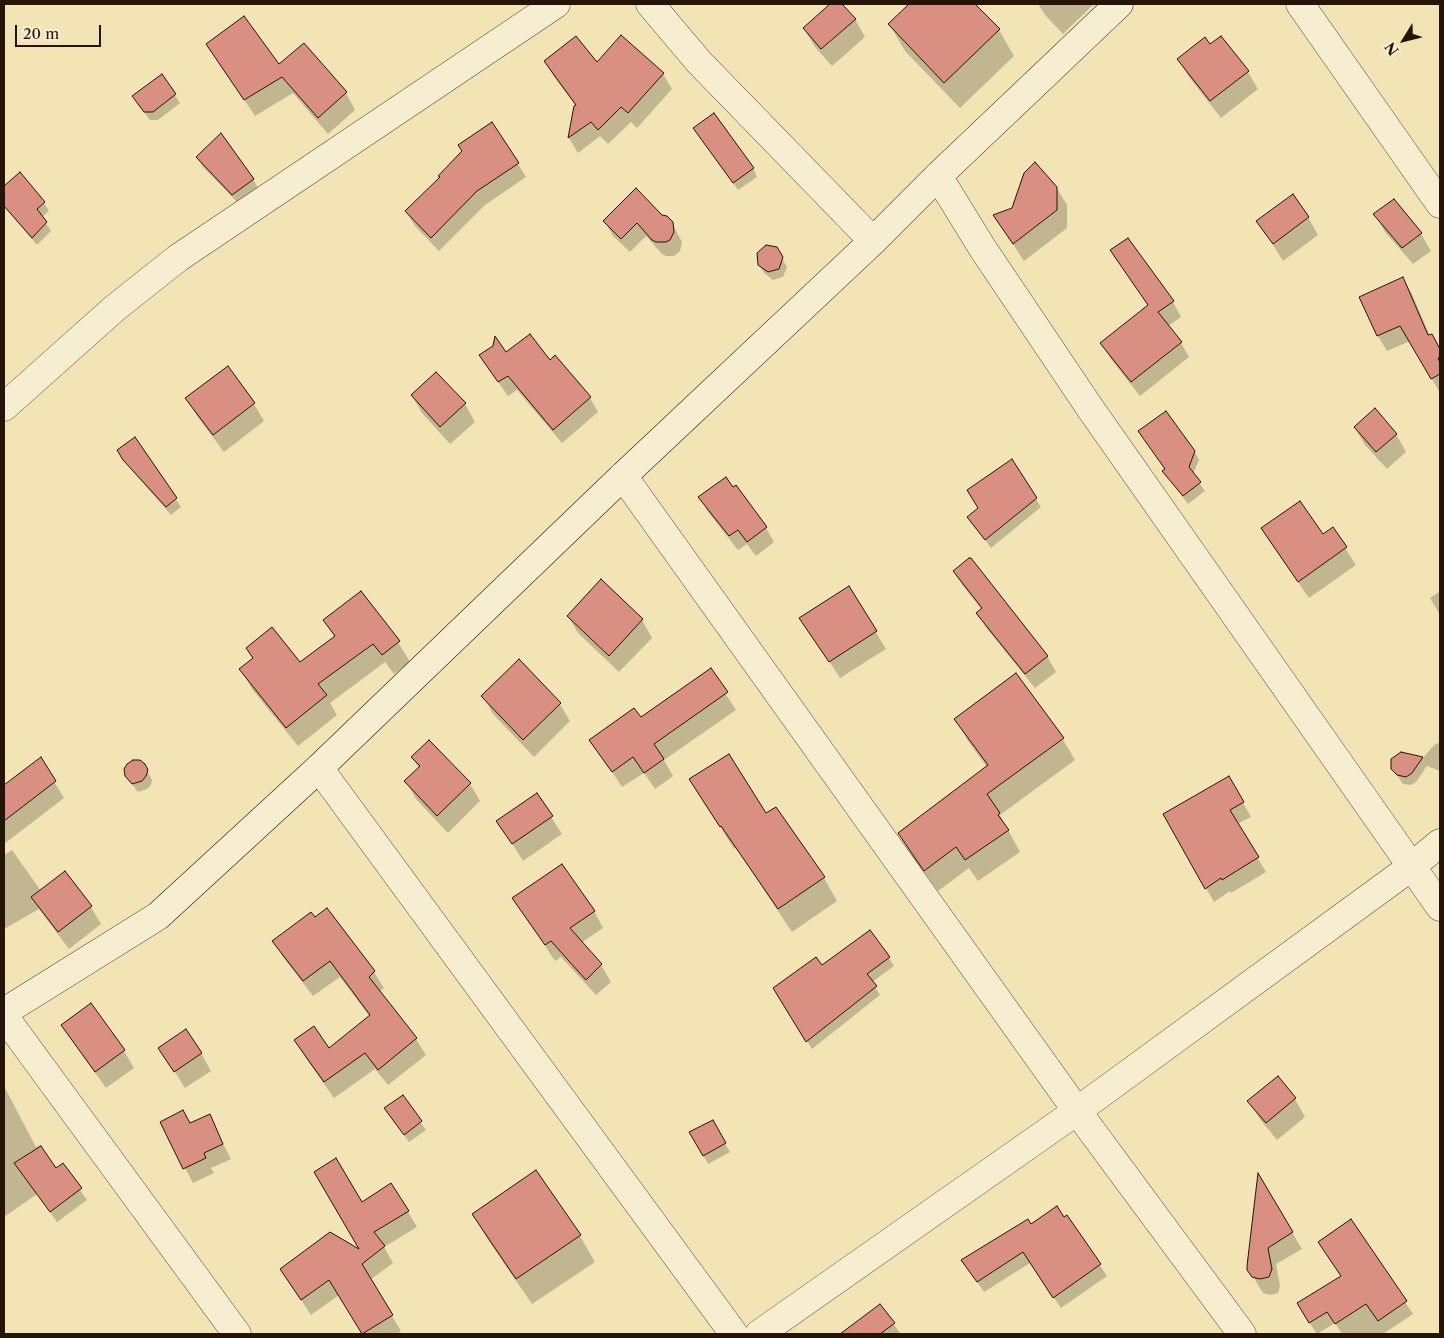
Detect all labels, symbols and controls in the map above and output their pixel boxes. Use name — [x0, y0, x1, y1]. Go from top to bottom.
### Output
scale bar — [18, 15, 104, 47]
north arrow — [1379, 15, 1429, 65]
text: 20 m — [23, 24, 59, 43]
text: N — [1381, 39, 1403, 59]

